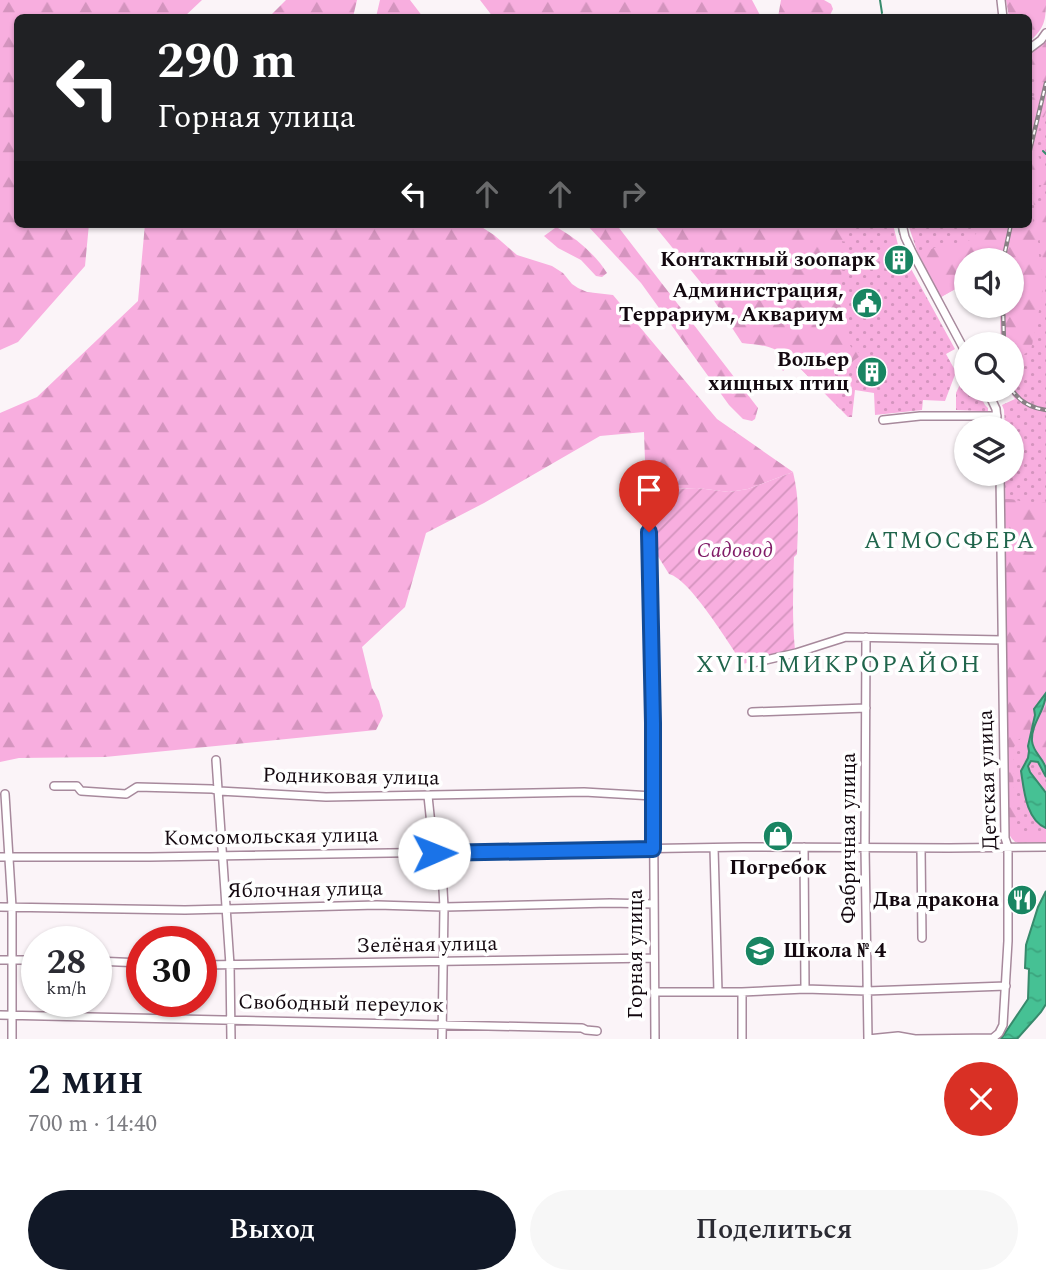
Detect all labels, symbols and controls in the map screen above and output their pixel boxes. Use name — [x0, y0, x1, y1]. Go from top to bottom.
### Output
text: 290 m — [157, 25, 296, 100]
icon: left — [42, 42, 133, 133]
text: Горная улица — [157, 93, 355, 142]
icon: left — [395, 175, 433, 213]
icon: ahead — [468, 175, 506, 213]
icon: ahead — [541, 175, 579, 213]
icon: right — [614, 175, 652, 213]
building icon: Контактный зоопарк — [882, 243, 916, 277]
place label: Контактный зоопарк — [660, 244, 876, 276]
map controls — [954, 248, 1024, 486]
button: sound — [954, 248, 1024, 318]
place label: Администрация, Террариум, Аквариум — [619, 275, 844, 331]
public building icon: Администрация, Террариум, Аквариум — [850, 286, 884, 320]
button: search — [954, 332, 1024, 402]
place label: Вольер хищных птиц — [708, 344, 849, 400]
building icon: Вольер хищных птиц — [855, 355, 889, 389]
button: layers — [954, 416, 1024, 486]
pin — [619, 460, 679, 532]
icon: arrive — [630, 471, 668, 509]
district label: АТМОСФЕРА — [864, 524, 1036, 559]
park label: Садовод — [697, 535, 773, 567]
district label: XVIII МИКРОРАЙОН — [696, 647, 982, 683]
street label: Детская улица — [970, 709, 1006, 851]
street label: Фабричная улица — [833, 752, 865, 924]
street label: Родниковая улица — [262, 759, 441, 795]
position arrow — [397, 816, 471, 890]
street label: Комсомольская улица — [163, 819, 379, 855]
shop icon: Погребок — [761, 819, 795, 853]
place label: Погребок — [729, 852, 827, 884]
street label: Яблочная улица — [227, 873, 384, 907]
restaurant icon: Два дракона — [1005, 883, 1039, 917]
place label: Два дракона — [873, 884, 999, 916]
street label: Горная улица — [620, 888, 652, 1019]
speed limit sign: 30 — [126, 926, 217, 1017]
street label: Зелёная улица — [356, 928, 499, 962]
school or university icon: Школа № 4 — [743, 934, 777, 968]
place label: Школа № 4 — [783, 935, 886, 967]
text: 28 — [47, 936, 86, 989]
text: km/h — [46, 975, 87, 1002]
street label: Свободный переулок — [238, 986, 445, 1022]
text: 2 мин — [28, 1049, 143, 1112]
button: close — [944, 1062, 1018, 1136]
text: 700 m · 14:40 — [28, 1107, 157, 1142]
button: Выход — [28, 1190, 516, 1270]
button: Поделиться — [530, 1190, 1018, 1270]

